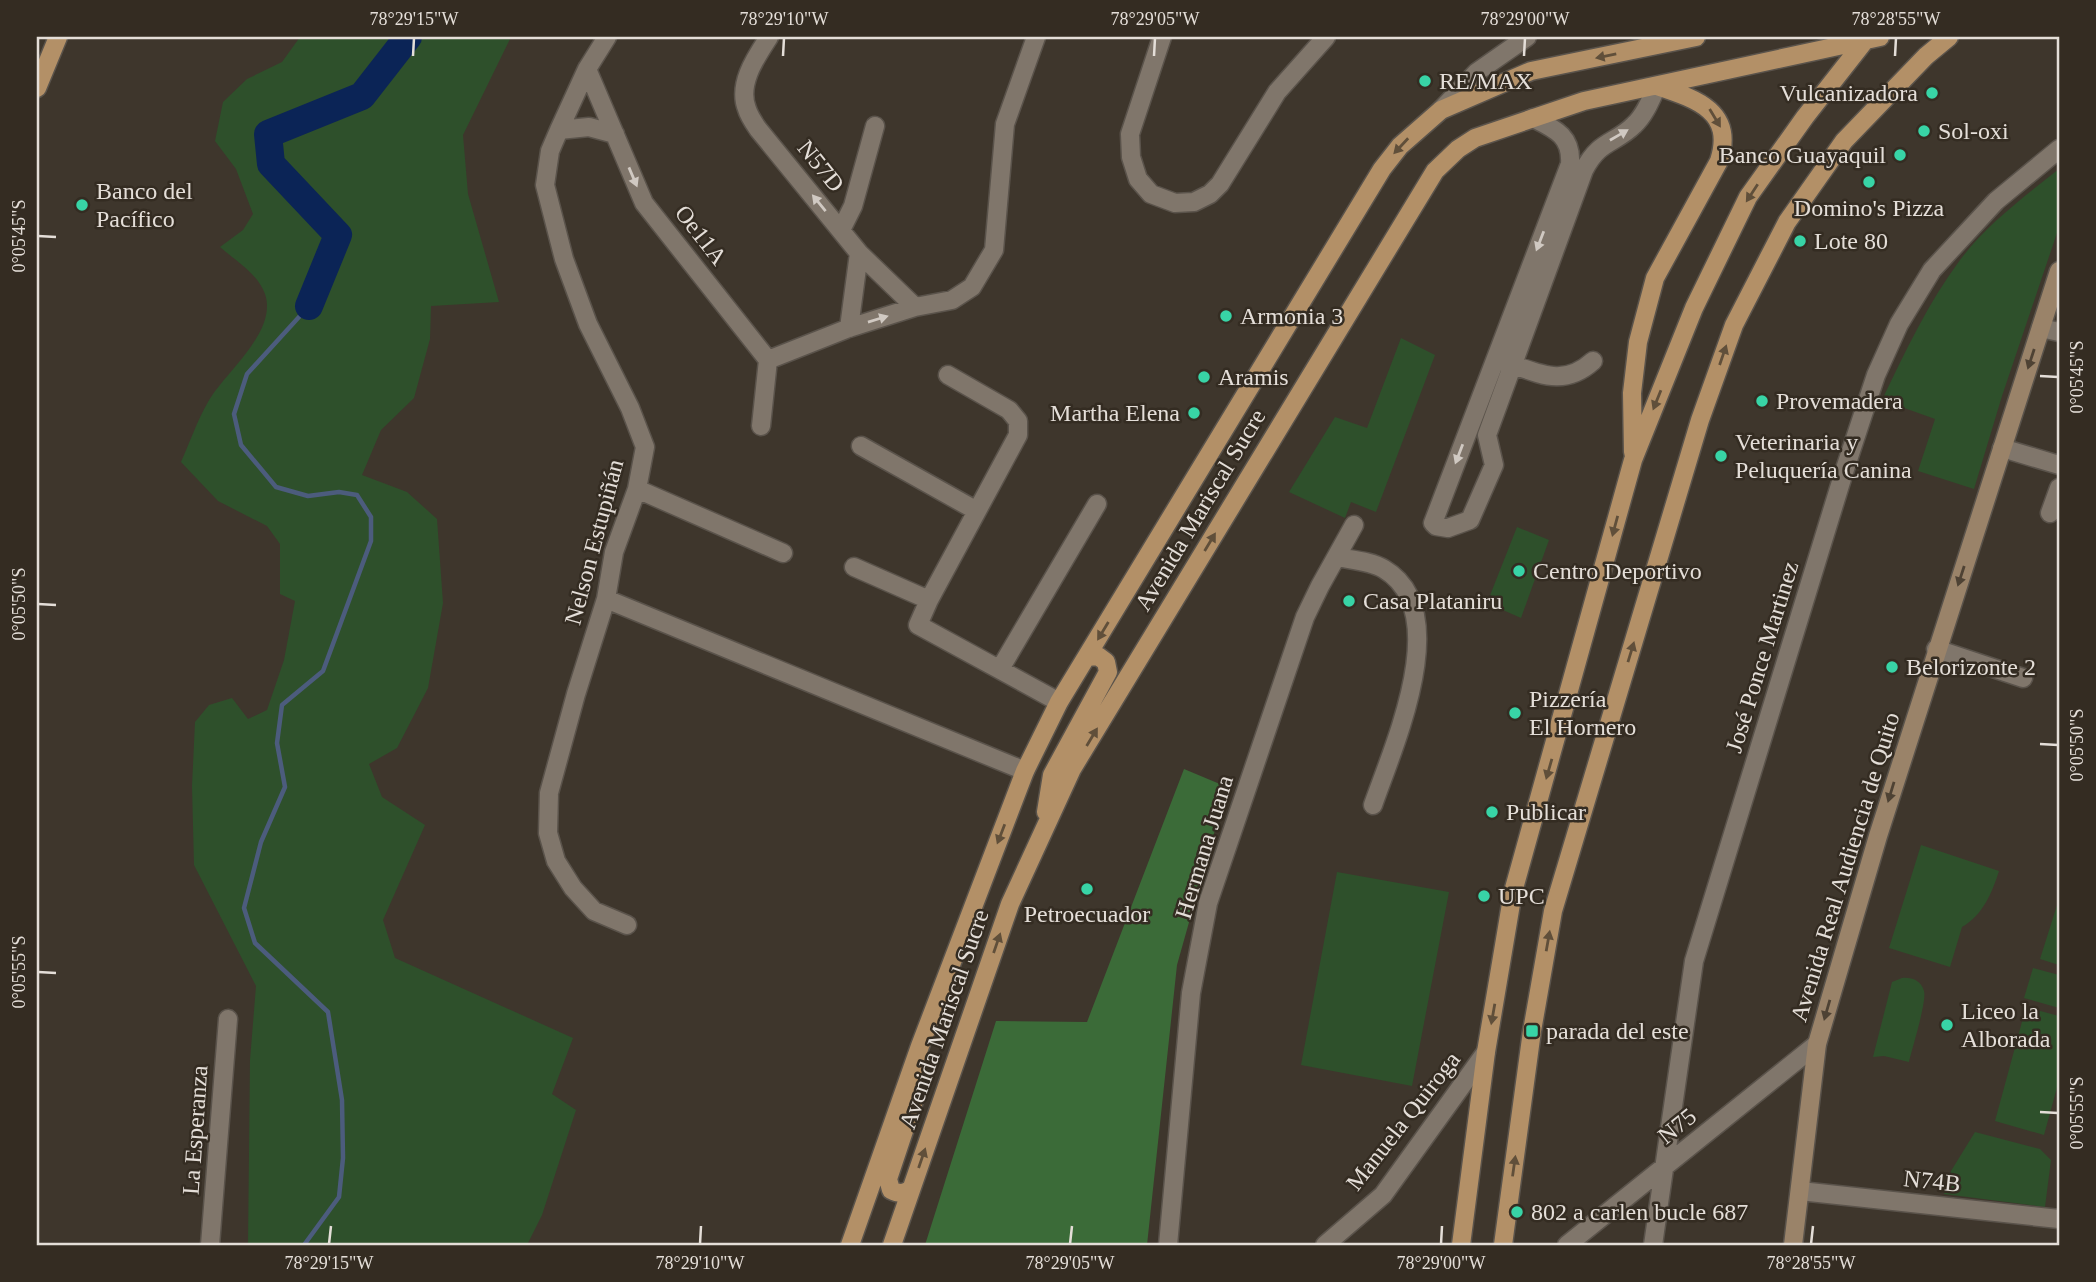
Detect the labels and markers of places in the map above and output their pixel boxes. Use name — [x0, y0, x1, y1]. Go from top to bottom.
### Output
place label: RE/MAX — [1439, 68, 1532, 94]
marker: RE/MAX — [1417, 73, 1433, 89]
place label: Vulcanizadora — [1780, 80, 1918, 106]
marker: Vulcanizadora — [1924, 85, 1940, 101]
place label: Sol-oxi — [1938, 118, 2009, 144]
marker: Sol-oxi — [1916, 123, 1932, 139]
place label: Banco Guayaquil — [1719, 142, 1886, 168]
marker: Banco Guayaquil — [1892, 147, 1908, 163]
marker: Domino's Pizza — [1861, 174, 1877, 190]
place label: Banco del Pacífico — [96, 178, 193, 232]
place label: Domino's Pizza — [1794, 195, 1944, 221]
marker: Banco del Pacífico — [74, 197, 90, 213]
place label: Lote 80 — [1814, 228, 1888, 254]
marker: Lote 80 — [1792, 233, 1808, 249]
place label: Armonia 3 — [1240, 303, 1343, 329]
marker: Armonia 3 — [1218, 308, 1234, 324]
place label: Aramis — [1218, 364, 1289, 390]
marker: Aramis — [1196, 369, 1212, 385]
place label: Provemadera — [1776, 388, 1903, 414]
marker: Provemadera — [1754, 393, 1770, 409]
place label: Martha Elena — [1050, 400, 1180, 426]
marker: Martha Elena — [1186, 405, 1202, 421]
place label: Veterinaria y Peluquería Canina — [1735, 429, 1912, 483]
marker: Veterinaria y Peluquería Canina — [1713, 448, 1729, 464]
place label: Centro Deportivo — [1533, 558, 1702, 584]
marker: Centro Deportivo — [1511, 563, 1527, 579]
place label: Casa Plataniru — [1363, 588, 1502, 614]
marker: Casa Plataniru — [1341, 593, 1357, 609]
place label: Belorizonte 2 — [1906, 654, 2036, 680]
marker: Belorizonte 2 — [1884, 659, 1900, 675]
place label: Pizzería El Hornero — [1529, 686, 1636, 740]
marker: Pizzería El Hornero — [1507, 705, 1523, 721]
place label: Publicar — [1506, 799, 1586, 825]
marker: Publicar — [1484, 804, 1500, 820]
marker: Petroecuador — [1079, 881, 1095, 897]
place label: UPC — [1498, 883, 1545, 909]
marker: UPC — [1476, 888, 1492, 904]
place label: Petroecuador — [1024, 901, 1150, 927]
place label: Liceo la Alborada — [1961, 998, 2051, 1052]
marker: Liceo la Alborada — [1939, 1017, 1955, 1033]
place label: parada del este — [1546, 1018, 1689, 1044]
marker: parada del este — [1524, 1023, 1540, 1039]
place label: 802 a carlen bucle 687 — [1531, 1199, 1748, 1225]
marker: 802 a carlen bucle 687 — [1509, 1204, 1525, 1220]

